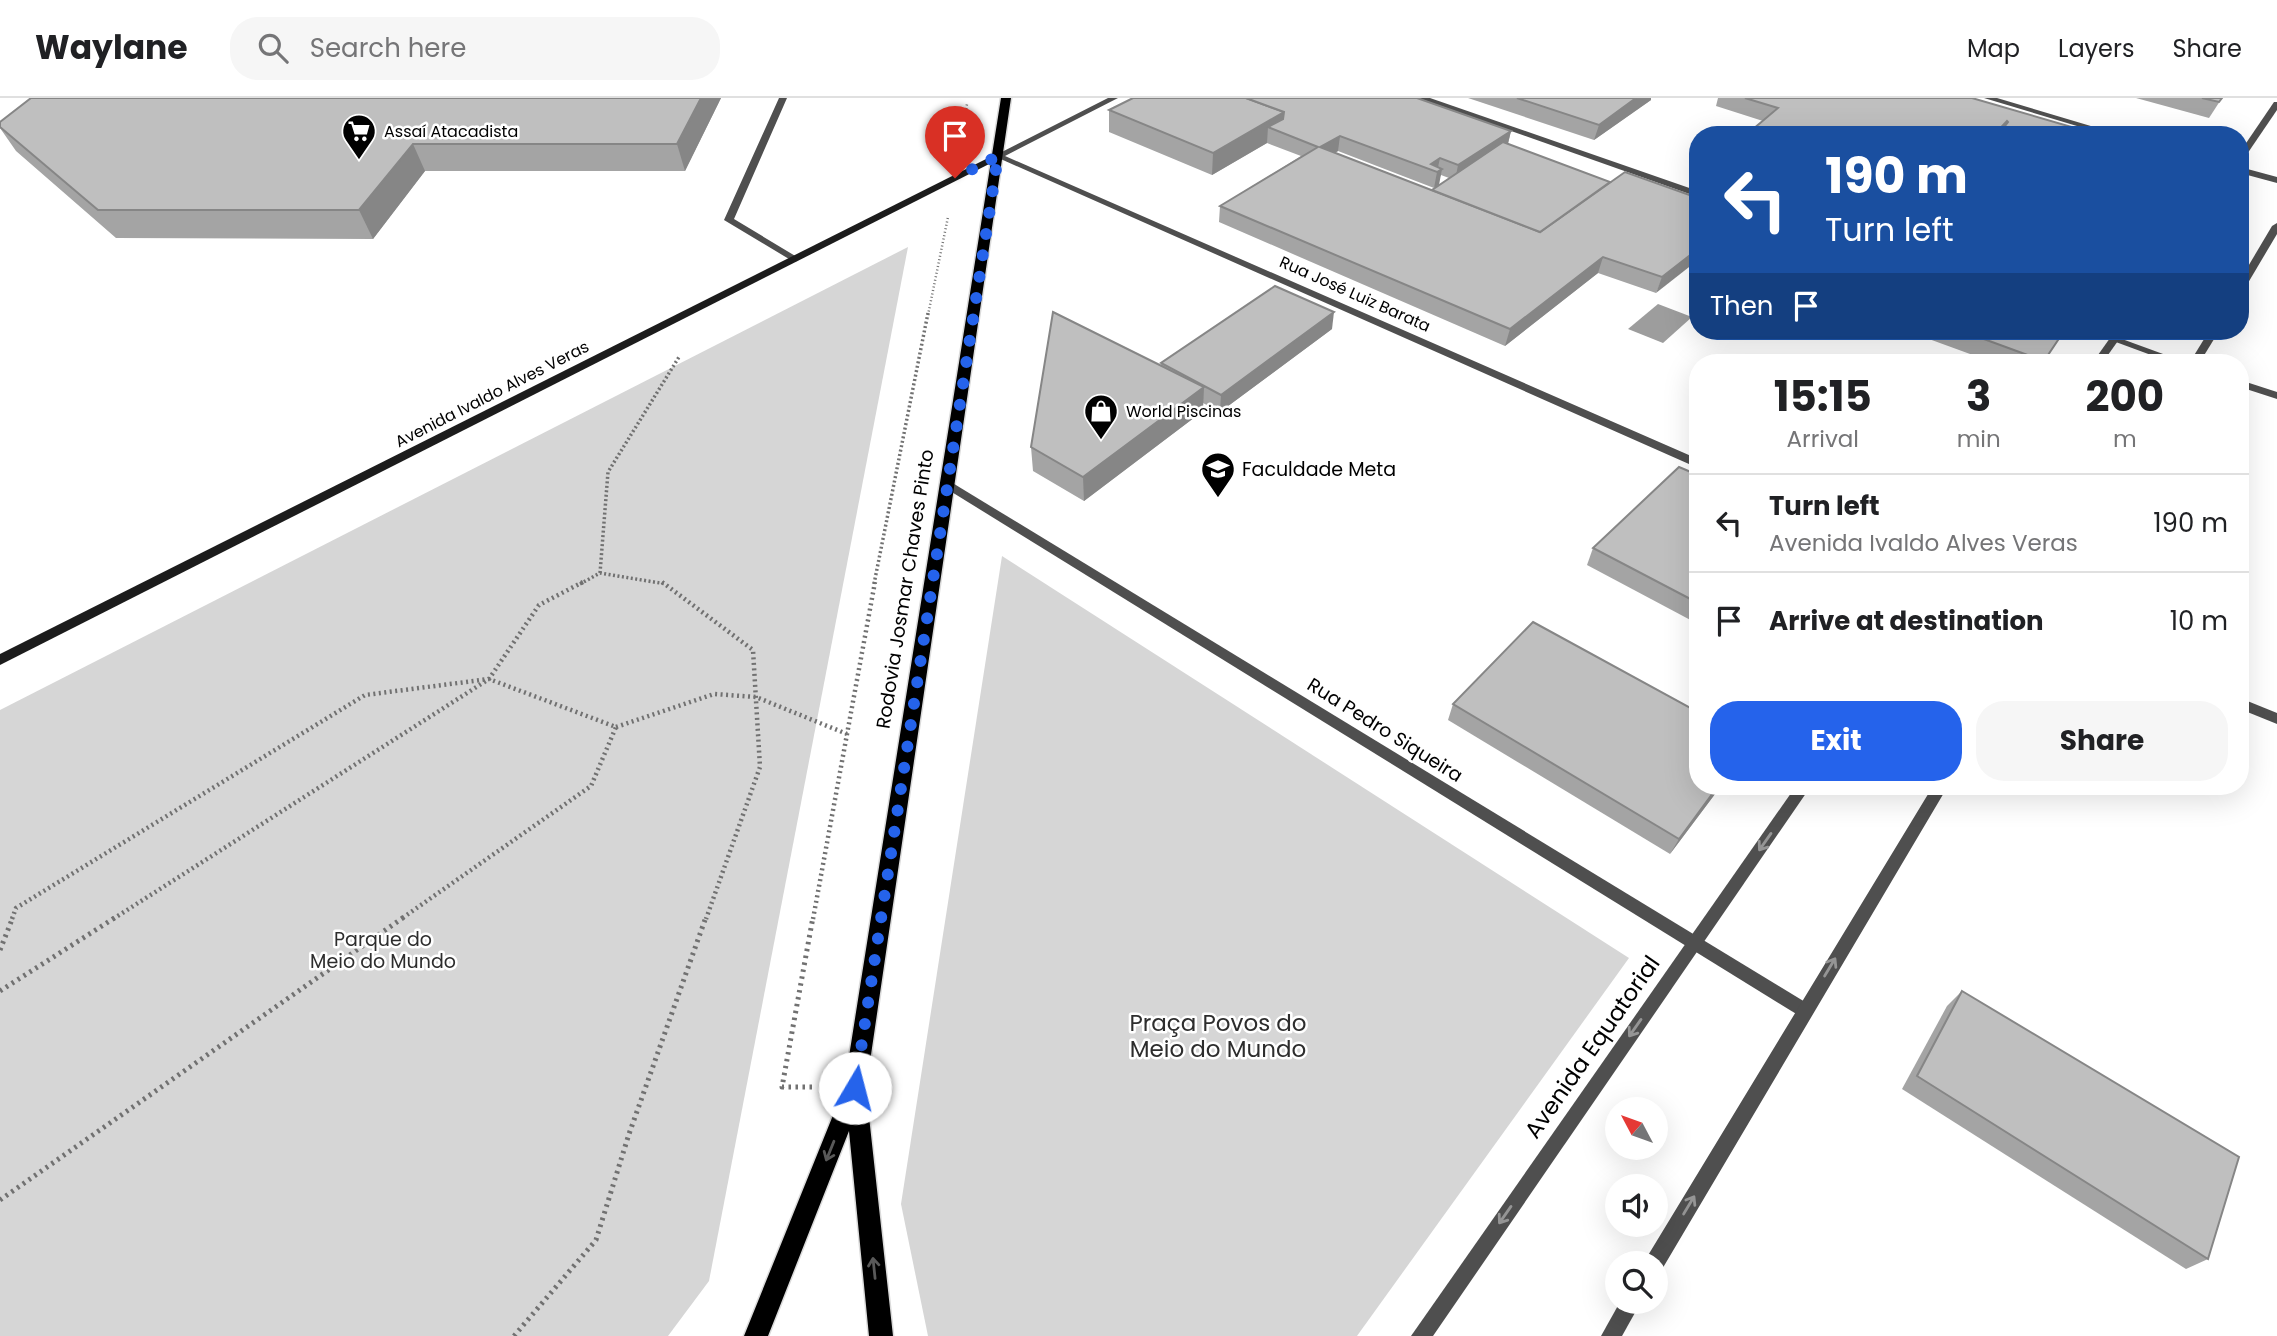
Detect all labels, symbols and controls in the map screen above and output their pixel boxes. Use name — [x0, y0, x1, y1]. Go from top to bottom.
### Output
search box — [230, 17, 720, 80]
text: Waylane — [35, 24, 188, 71]
icon: search — [254, 29, 292, 67]
text: Search here — [310, 30, 466, 66]
text: Map — [1967, 32, 2020, 65]
text: Layers — [2058, 32, 2134, 65]
text: Share — [2172, 32, 2242, 65]
pin — [925, 106, 985, 178]
supermarket icon: Assaí Atacadista — [340, 112, 378, 161]
icon: arrive — [936, 117, 974, 155]
place label: Assaí Atacadista — [384, 120, 518, 143]
text: 190 m — [1825, 142, 1968, 210]
icon: left — [1710, 154, 1801, 245]
text: Turn left — [1825, 207, 1954, 252]
street label: Rua José Luiz Barata — [1276, 250, 1434, 338]
icon: arrive — [1787, 287, 1825, 325]
text: Then — [1710, 288, 1773, 324]
street label: Avenida Ivaldo Alves Veras — [391, 335, 593, 453]
text: 15:15 — [1774, 367, 1872, 426]
text: 3 — [1966, 367, 1991, 426]
text: 200 — [2085, 367, 2164, 426]
shop icon: World Piscinas — [1082, 392, 1120, 441]
place label: World Piscinas — [1126, 400, 1241, 423]
text: Arrival — [1787, 423, 1859, 455]
text: min — [1957, 423, 2001, 455]
text: m — [2113, 423, 2137, 455]
street label: Rodovia Josmar Chaves Pinto — [870, 447, 940, 731]
school or university icon: Faculdade Meta — [1199, 450, 1237, 499]
place label: Faculdade Meta — [1242, 456, 1396, 483]
text: Turn left — [1769, 488, 1880, 524]
icon: left — [1710, 504, 1748, 542]
text: 190 m — [2153, 505, 2228, 541]
text: Avenida Ivaldo Alves Veras — [1769, 527, 2078, 559]
icon: arrive — [1710, 602, 1748, 640]
text: Arrive at destination — [1769, 603, 2044, 639]
text: 10 m — [2170, 603, 2228, 639]
street label: Rua Pedro Siqueira — [1302, 671, 1468, 789]
button: Exit — [1710, 701, 1962, 781]
button: Share — [1976, 701, 2228, 781]
one-way arrow — [1758, 832, 1772, 851]
park label: Parque do Meio do Mundo — [310, 926, 456, 975]
street label: Avenida Equatorial — [1517, 949, 1667, 1145]
one-way arrow — [1824, 958, 1838, 978]
park label: Praça Povos do Meio do Mundo — [1129, 1007, 1307, 1065]
one-way arrow — [1628, 1018, 1642, 1037]
position arrow — [818, 1051, 892, 1125]
north arrow — [1605, 1097, 1668, 1160]
map controls — [1605, 1097, 1668, 1314]
one-way arrow — [823, 1140, 836, 1162]
button: sound — [1605, 1174, 1668, 1237]
one-way arrow — [1682, 1195, 1696, 1215]
one-way arrow — [1498, 1205, 1512, 1224]
button: search — [1605, 1251, 1668, 1314]
one-way arrow — [867, 1257, 880, 1280]

